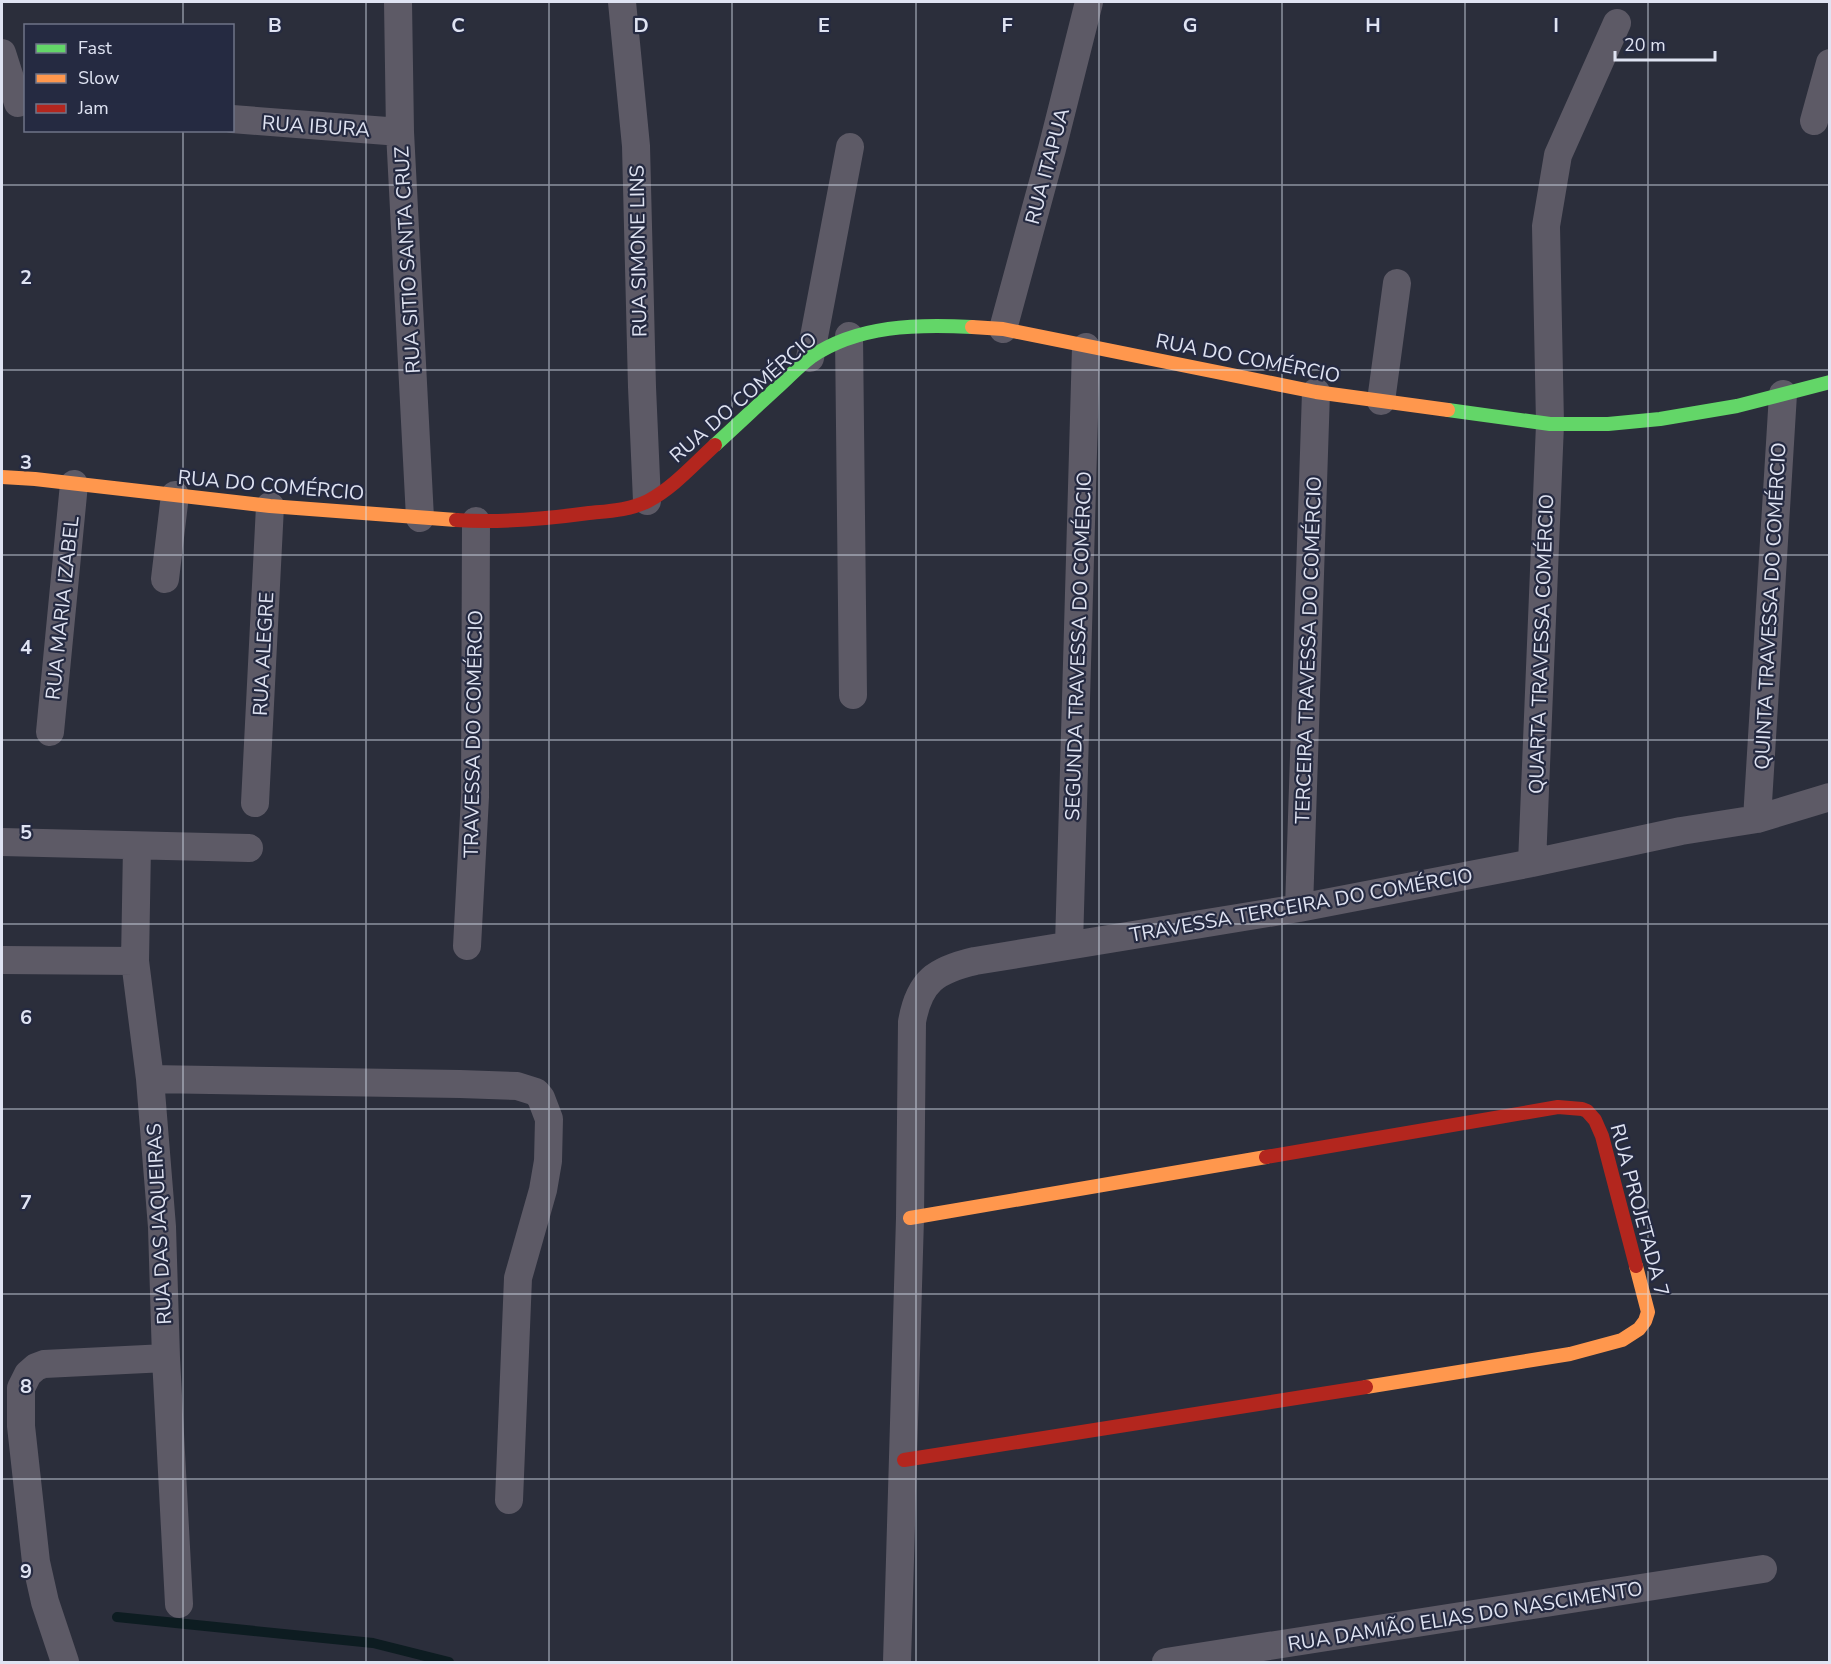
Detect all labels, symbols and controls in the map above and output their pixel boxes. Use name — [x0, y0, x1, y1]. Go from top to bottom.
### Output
text: B — [268, 12, 282, 39]
text: C — [451, 12, 465, 39]
text: D — [633, 12, 649, 39]
text: E — [818, 12, 830, 39]
text: F — [1001, 12, 1013, 39]
text: G — [1183, 12, 1197, 39]
text: H — [1365, 12, 1381, 39]
text: I — [1553, 12, 1559, 39]
legend — [24, 24, 234, 132]
scale bar — [1615, 24, 1716, 62]
text: 20 m — [1624, 33, 1666, 57]
text: Fast — [78, 36, 113, 60]
text: Slow — [78, 66, 119, 90]
text: Jam — [77, 96, 109, 120]
street label: RUA ITAPUA — [1019, 105, 1076, 227]
street label: RUA IBURA — [261, 109, 371, 144]
street label: RUA SITIO SANTA CRUZ — [388, 145, 427, 374]
street label: RUA SIMONE LINS — [624, 165, 653, 337]
text: 2 — [20, 264, 32, 291]
street label: RUA DO COMÉRCIO — [664, 326, 823, 469]
street label: RUA DO COMÉRCIO — [1153, 327, 1342, 390]
street label: QUINTA TRAVESSA DO COMÉRCIO — [1748, 442, 1793, 770]
text: 3 — [20, 449, 32, 476]
street label: RUA DO COMÉRCIO — [177, 464, 365, 507]
street label: SEGUNDA TRAVESSA DO COMÉRCIO — [1059, 471, 1098, 821]
street label: TERCEIRA TRAVESSA DO COMÉRCIO — [1289, 476, 1328, 824]
street label: QUARTA TRAVESSA COMÉRCIO — [1523, 494, 1560, 794]
street label: RUA MARIA IZABEL — [39, 515, 86, 701]
street label: RUA ALEGRE — [247, 591, 280, 717]
street label: TRAVESSA DO COMÉRCIO — [458, 610, 489, 858]
text: 4 — [20, 634, 32, 661]
text: 5 — [20, 819, 32, 846]
street label: TRAVESSA TERCEIRA DO COMÉRCIO — [1127, 862, 1475, 949]
text: 6 — [20, 1004, 32, 1031]
street label: RUA PROJETADA 7 — [1604, 1121, 1676, 1299]
street label: RUA DAS JAQUEIRAS — [141, 1123, 178, 1325]
text: 7 — [20, 1189, 32, 1216]
text: 8 — [20, 1373, 32, 1400]
text: 9 — [20, 1558, 32, 1585]
street label: RUA DAMIÃO ELIAS DO NASCIMENTO — [1286, 1575, 1644, 1658]

